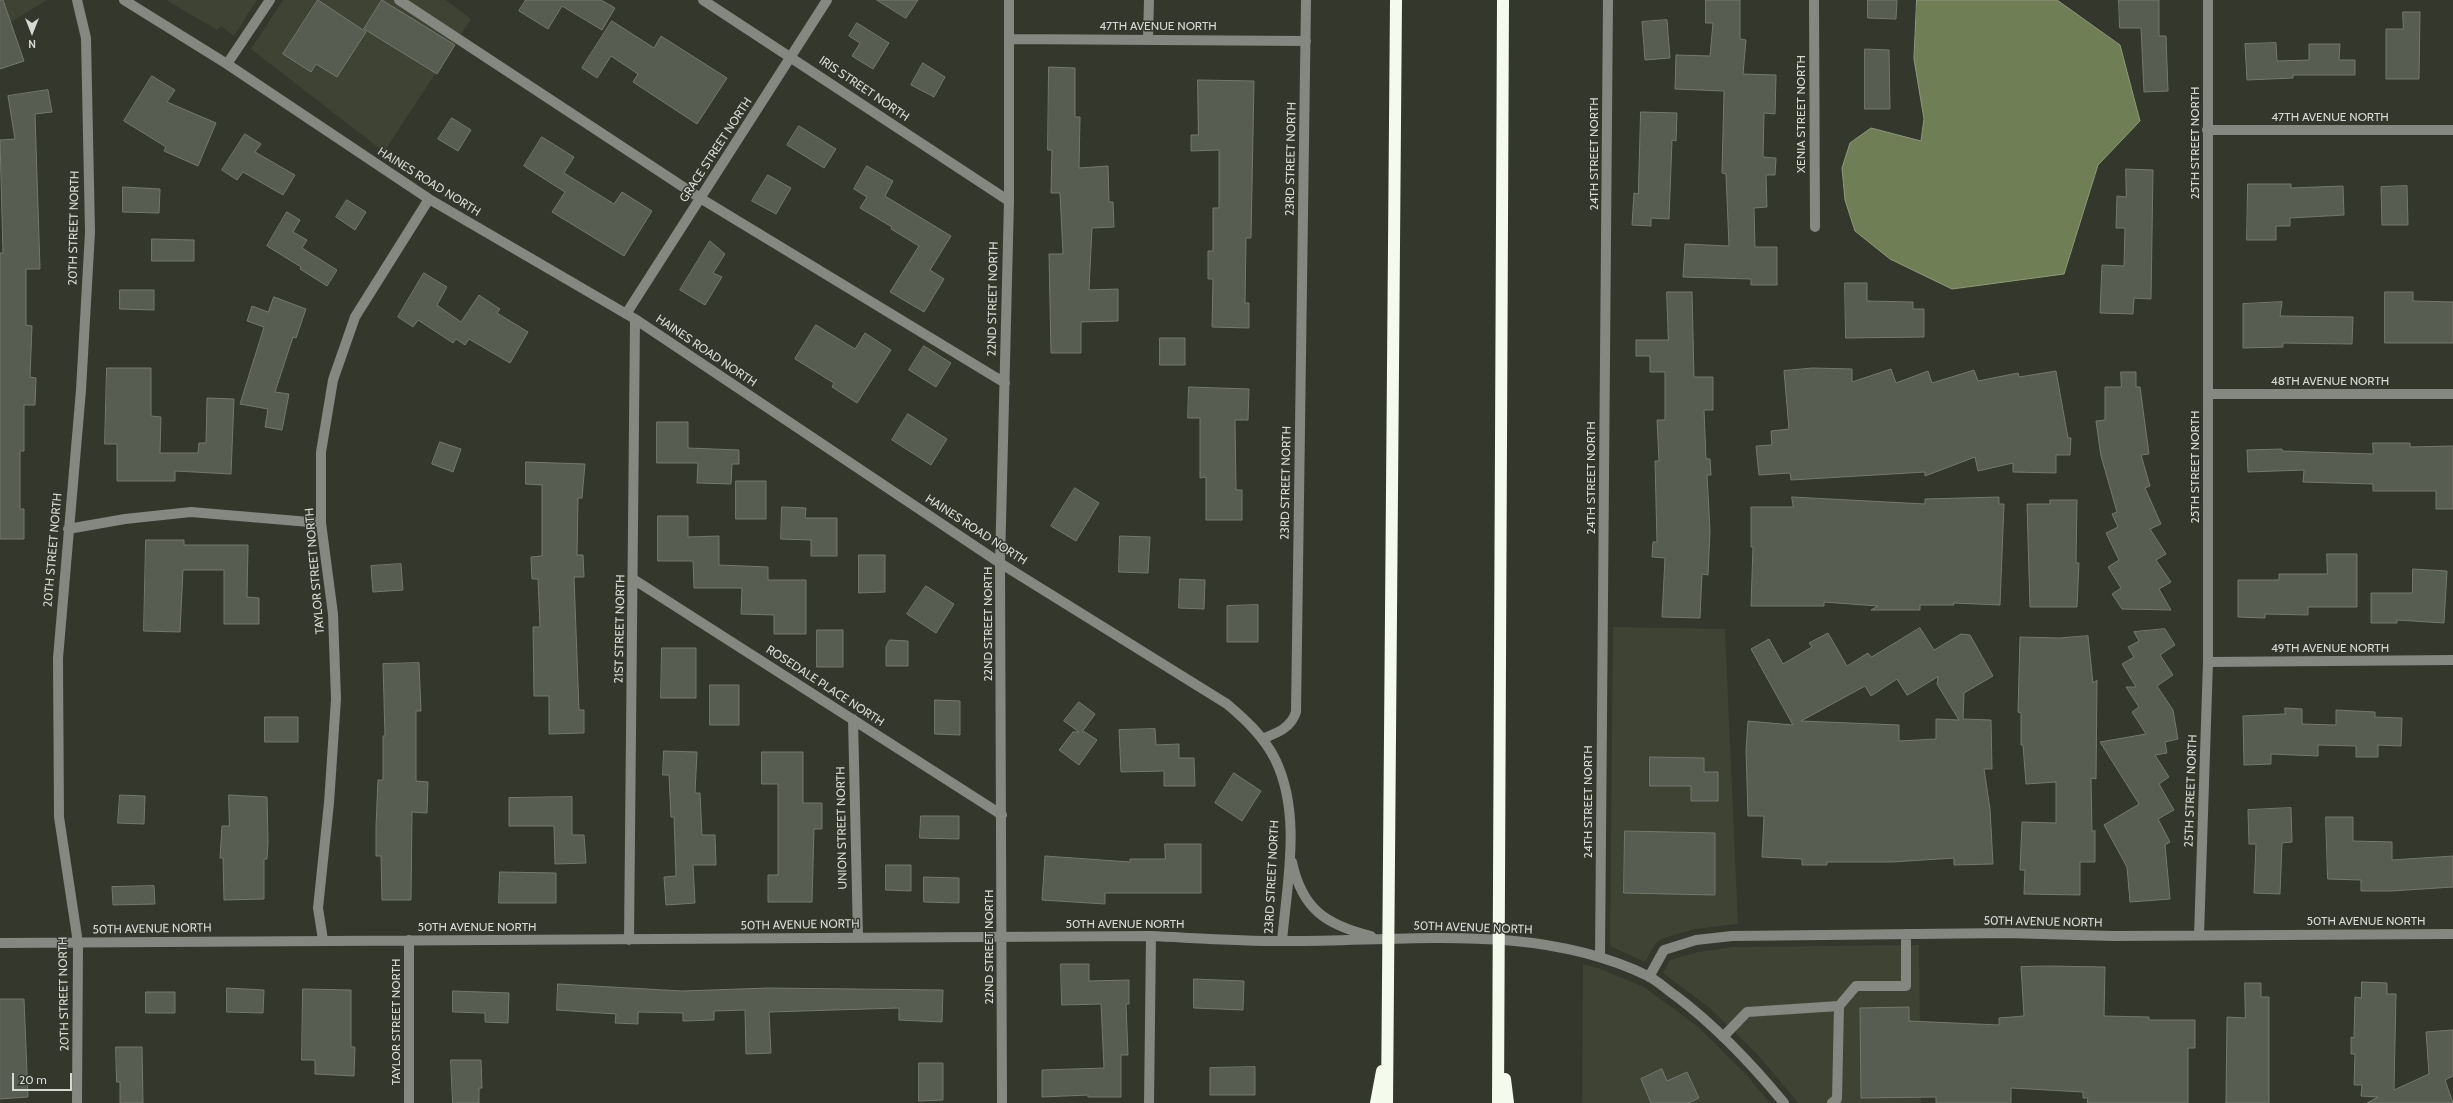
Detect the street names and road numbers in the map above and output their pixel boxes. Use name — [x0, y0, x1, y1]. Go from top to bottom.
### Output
street label: 47TH AVENUE NORTH — [1099, 19, 1217, 33]
street label: IRIS STREET NORTH — [816, 53, 912, 125]
street label: XENIA STREET NORTH — [1794, 55, 1808, 173]
street label: 25TH STREET NORTH — [2188, 86, 2202, 200]
street label: GRACE STREET NORTH — [677, 95, 755, 205]
street label: 24TH STREET NORTH — [1587, 97, 1601, 211]
street label: 23RD STREET NORTH — [1283, 102, 1299, 216]
street label: 47TH AVENUE NORTH — [2271, 110, 2389, 124]
street label: HAINES ROAD NORTH — [375, 144, 483, 220]
street label: 20TH STREET NORTH — [66, 171, 82, 285]
street label: 22ND STREET NORTH — [985, 241, 1001, 357]
street label: HAINES ROAD NORTH — [653, 312, 759, 390]
street label: 48TH AVENUE NORTH — [2271, 374, 2389, 388]
street label: 25TH STREET NORTH — [2188, 410, 2202, 524]
street label: 24TH STREET NORTH — [1584, 421, 1598, 535]
street label: 23RD STREET NORTH — [1278, 426, 1294, 540]
street label: 20TH STREET NORTH — [41, 492, 65, 608]
street label: HAINES ROAD NORTH — [922, 492, 1030, 568]
street label: TAYLOR STREET NORTH — [302, 507, 328, 635]
street label: 22ND STREET NORTH — [981, 566, 995, 682]
street label: 21ST STREET NORTH — [612, 574, 628, 684]
street label: 49TH AVENUE NORTH — [2271, 641, 2389, 655]
street label: ROSEDALE PLACE NORTH — [763, 642, 887, 730]
street label: 25TH STREET NORTH — [2182, 734, 2200, 848]
street label: 24TH STREET NORTH — [1581, 745, 1595, 859]
street label: UNION STREET NORTH — [834, 766, 850, 890]
street label: 23RD STREET NORTH — [1262, 820, 1282, 934]
street label: 22ND STREET NORTH — [982, 889, 996, 1005]
street label: 50TH AVENUE NORTH — [1983, 914, 2103, 930]
street label: 50TH AVENUE NORTH — [2306, 914, 2426, 928]
street label: 50TH AVENUE NORTH — [740, 917, 860, 933]
street label: 50TH AVENUE NORTH — [1065, 917, 1185, 931]
street label: 50TH AVENUE NORTH — [1413, 919, 1533, 937]
street label: 50TH AVENUE NORTH — [417, 920, 537, 934]
street label: 50TH AVENUE NORTH — [92, 921, 212, 937]
street label: 20TH STREET NORTH — [56, 937, 72, 1051]
street label: TAYLOR STREET NORTH — [389, 959, 403, 1085]

